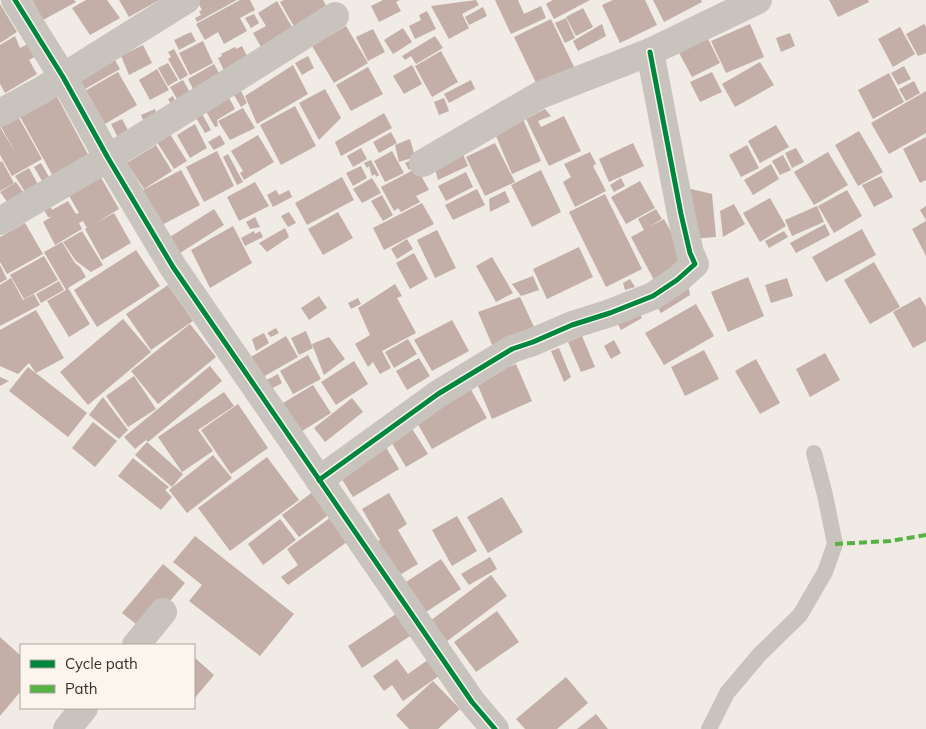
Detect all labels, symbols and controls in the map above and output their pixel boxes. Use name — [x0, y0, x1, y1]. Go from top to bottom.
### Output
legend — [20, 644, 195, 709]
text: Cycle path — [65, 654, 138, 673]
text: Path — [65, 679, 97, 698]

